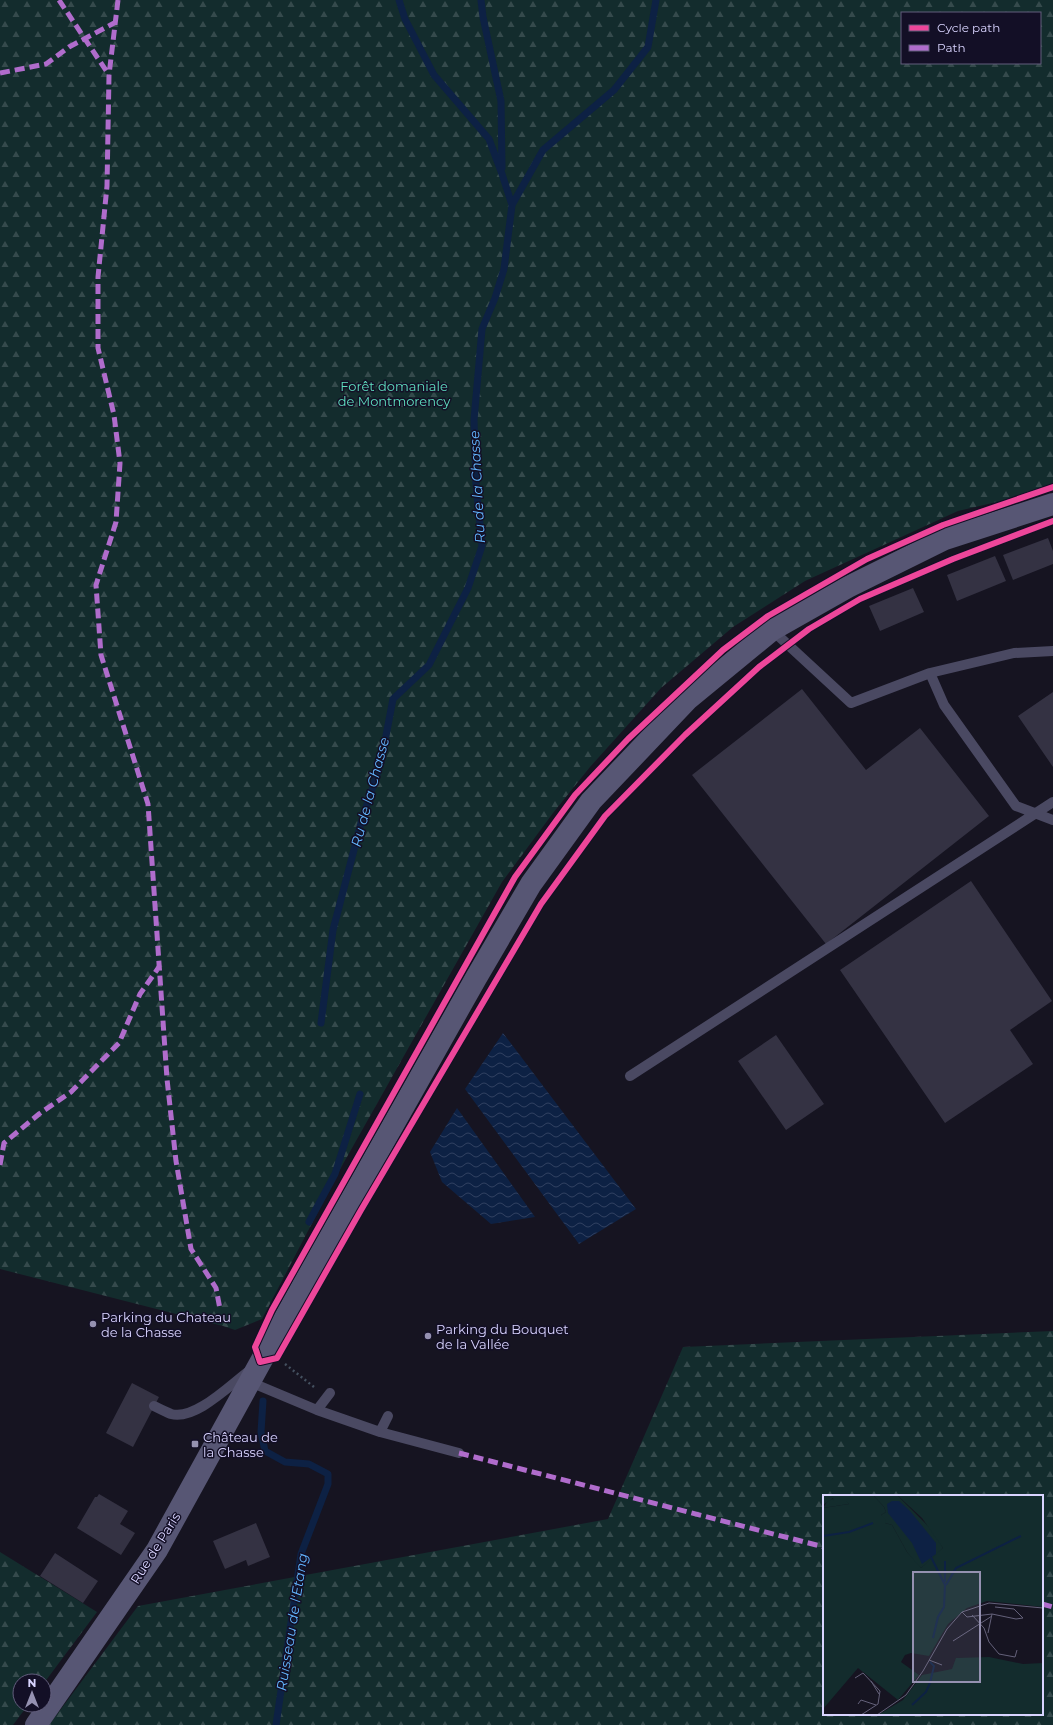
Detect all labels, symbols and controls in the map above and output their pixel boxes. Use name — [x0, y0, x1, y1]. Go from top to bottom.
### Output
legend — [901, 12, 1041, 64]
text: Cycle path — [937, 20, 1000, 35]
text: Path — [937, 40, 966, 55]
park label: Forêt domaniale de Montmorency — [338, 378, 451, 409]
water label: Ru de la Chasse — [465, 430, 489, 544]
water label: Ru de la Chasse — [347, 735, 393, 849]
place label: Parking du Chateau de la Chasse — [101, 1309, 231, 1340]
marker: Parking du Chateau de la Chasse — [88, 1319, 98, 1329]
place label: Parking du Bouquet de la Vallée — [436, 1321, 569, 1352]
marker: Parking du Bouquet de la Vallée — [423, 1331, 433, 1341]
place label: Château de la Chasse — [203, 1429, 278, 1460]
marker: Château de la Chasse — [190, 1439, 200, 1449]
inset map — [823, 1495, 1043, 1715]
street label: Rue de Paris — [127, 1509, 183, 1587]
water label: Ruisseau de l'Etang — [272, 1552, 312, 1692]
north arrow — [12, 1673, 52, 1713]
text: N — [28, 1676, 36, 1690]

